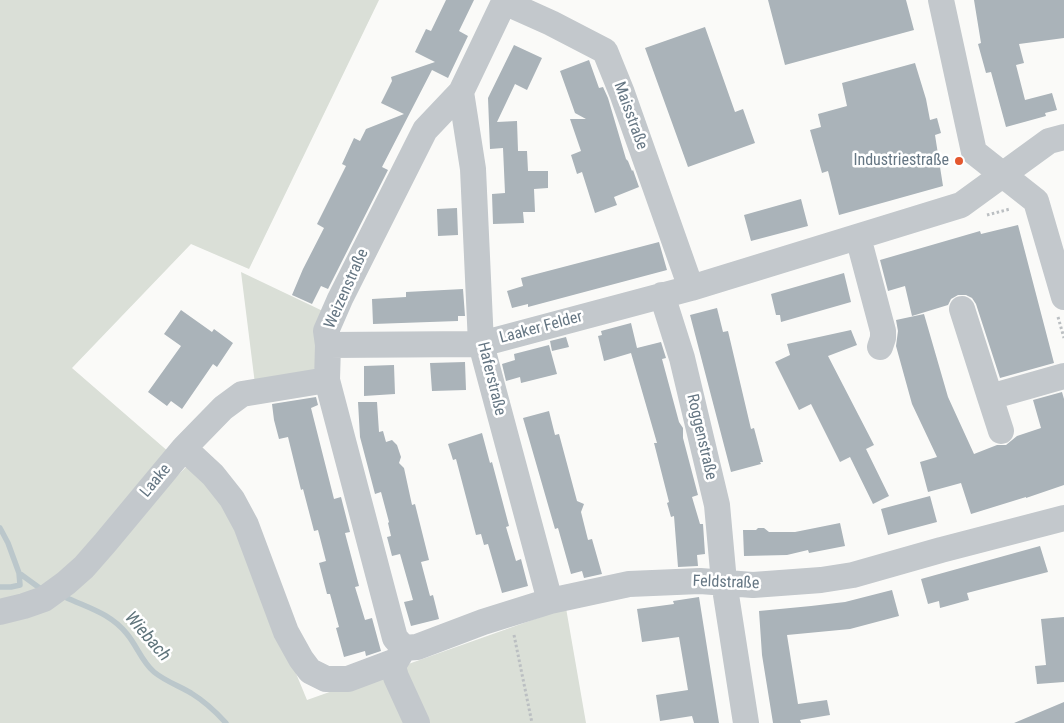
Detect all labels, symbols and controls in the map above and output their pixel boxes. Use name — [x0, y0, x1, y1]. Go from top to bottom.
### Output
street label: Maisstraße — [609, 79, 651, 153]
place label: Industriestraße — [853, 151, 949, 171]
marker: Industriestraße — [953, 155, 965, 167]
street label: Weizenstraße — [321, 246, 373, 332]
street label: Laaker Felder — [497, 308, 585, 348]
street label: Haferstraße — [473, 340, 509, 418]
street label: Roggenstraße — [682, 392, 720, 482]
street label: Laake — [137, 460, 175, 502]
street label: Feldstraße — [692, 572, 760, 594]
water label: Wiebach — [120, 608, 174, 666]

